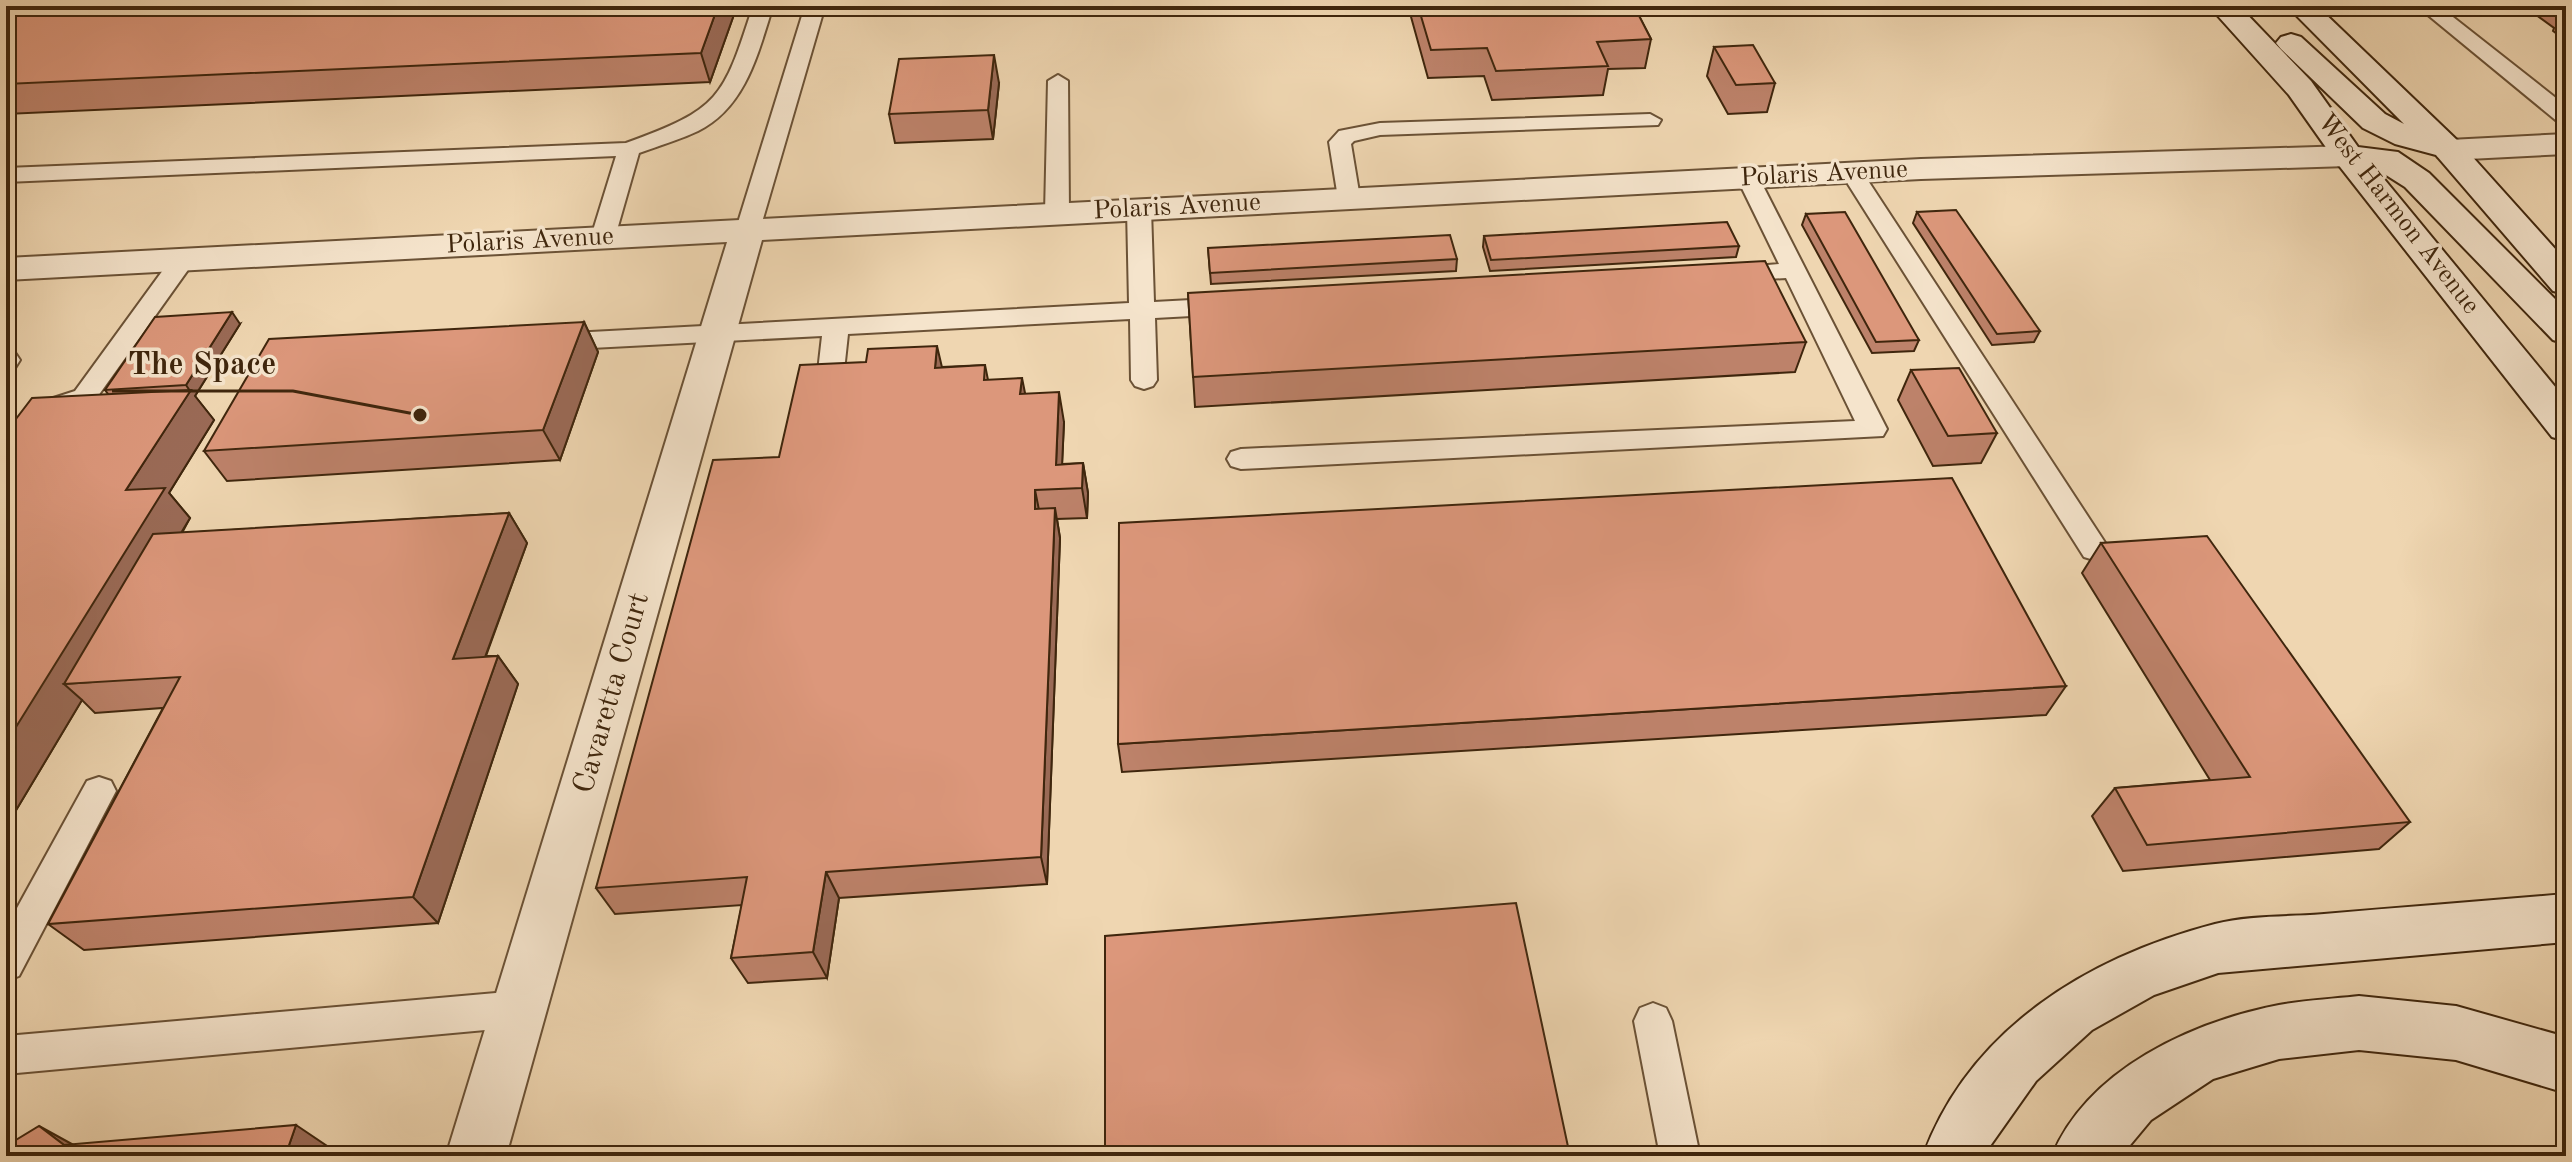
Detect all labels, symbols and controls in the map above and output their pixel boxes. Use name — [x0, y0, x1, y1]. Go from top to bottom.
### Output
street label: West Harmon Avenue — [2312, 109, 2484, 319]
street label: Polaris Avenue — [1739, 157, 1909, 191]
street label: Polaris Avenue — [1092, 190, 1262, 224]
street label: Polaris Avenue — [445, 224, 615, 258]
callout: The Space — [112, 335, 293, 391]
text: The Space — [128, 350, 276, 382]
street label: Cavaretta Court — [569, 589, 655, 797]

